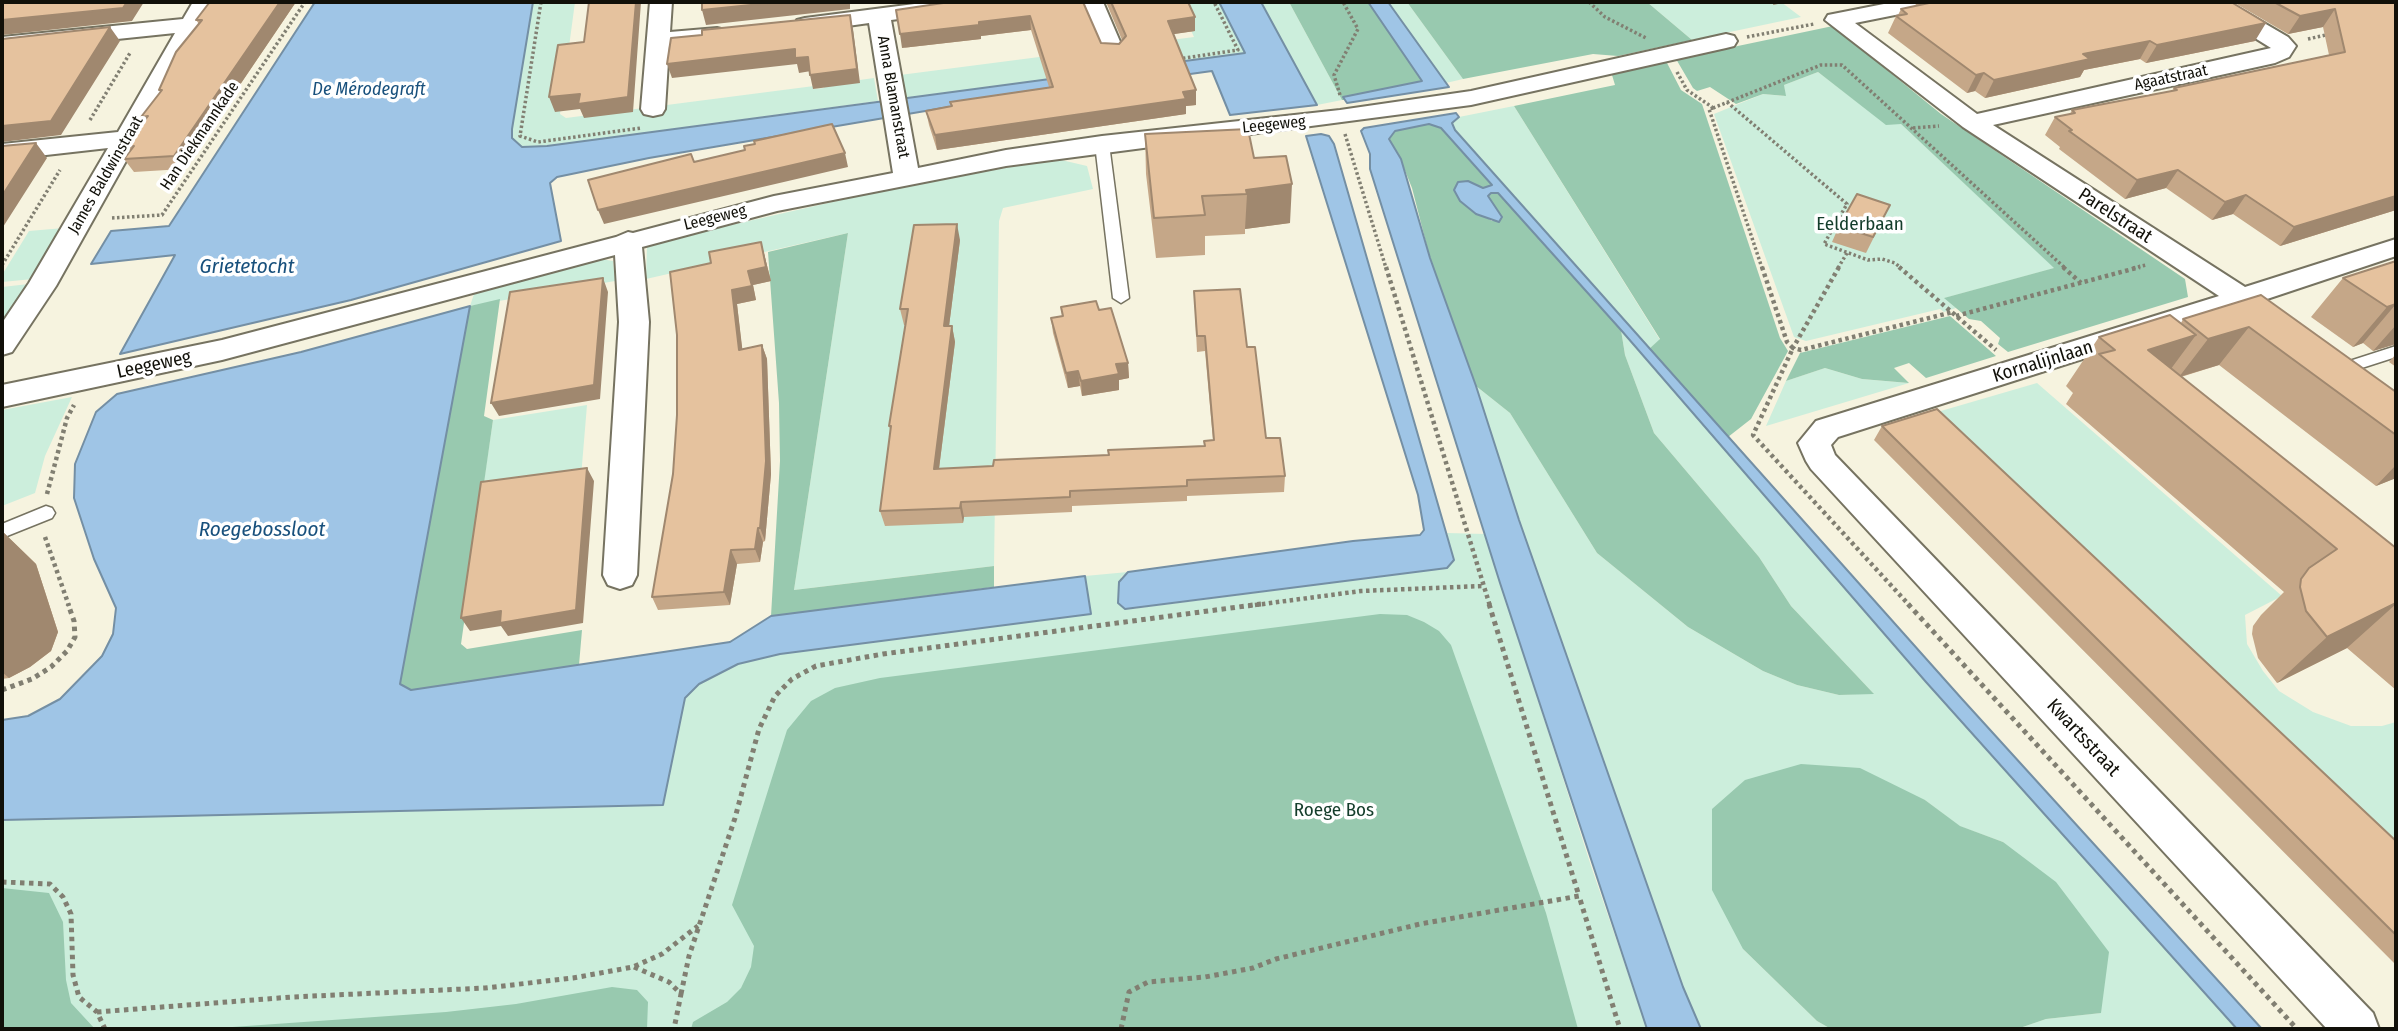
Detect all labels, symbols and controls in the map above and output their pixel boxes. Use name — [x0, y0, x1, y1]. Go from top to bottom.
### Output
street label: Anna Blamanstraat — [873, 34, 913, 160]
street label: Agaatstraat — [2133, 61, 2209, 95]
street label: Han Diekmannkade — [157, 78, 243, 194]
water label: De Mérodegraft — [312, 79, 426, 101]
street label: Leegeweg — [1241, 112, 1307, 138]
street label: James Baldwinstraat — [64, 113, 148, 237]
street label: Parelstraat — [2074, 184, 2156, 248]
street label: Leegeweg — [682, 201, 748, 235]
park label: Eelderbaan — [1816, 214, 1904, 236]
water label: Grietetocht — [199, 254, 295, 280]
street label: Kornalijnlaan — [1990, 336, 2096, 388]
street label: Leegeweg — [115, 346, 193, 384]
water label: Roegebossloot — [199, 517, 325, 543]
street label: Kwartsstraat — [2041, 695, 2125, 781]
park label: Roege Bos — [1294, 800, 1374, 822]

